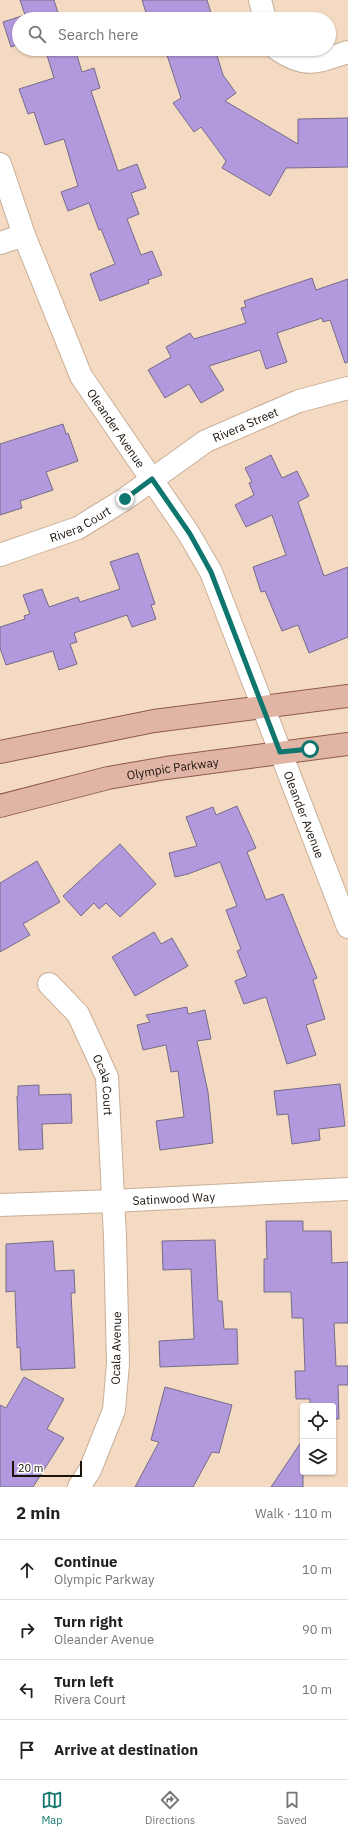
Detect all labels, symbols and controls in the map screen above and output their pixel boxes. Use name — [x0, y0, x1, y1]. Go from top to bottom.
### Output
search box — [12, 12, 336, 56]
icon: search — [26, 23, 48, 45]
text: Search here — [58, 25, 138, 44]
street label: Oleander Avenue — [84, 386, 149, 471]
street label: Rivera Street — [210, 404, 280, 445]
route end — [116, 490, 134, 508]
street label: Rivera Court — [47, 502, 113, 545]
route start — [301, 740, 319, 758]
street label: Olympic Parkway — [125, 754, 219, 782]
street label: Oleander Avenue — [281, 768, 328, 861]
street label: Ocala Court — [90, 1051, 116, 1116]
street label: Satinwood Way — [132, 1188, 216, 1207]
street label: Ocala Avenue — [108, 1311, 124, 1385]
map controls — [300, 1403, 336, 1475]
button: locate — [300, 1403, 336, 1439]
button: layers — [300, 1439, 336, 1475]
scale bar — [12, 1459, 82, 1478]
text: 20 m — [18, 1461, 43, 1475]
text: 2 min — [16, 1502, 60, 1524]
text: Walk · 110 m — [255, 1505, 332, 1522]
text: Continue — [54, 1552, 118, 1571]
icon: ahead — [16, 1559, 38, 1581]
text: 10 m — [302, 1561, 332, 1578]
text: Olympic Parkway — [54, 1571, 154, 1588]
text: Turn right — [54, 1612, 123, 1631]
icon: right — [16, 1619, 38, 1641]
text: 90 m — [302, 1621, 332, 1638]
text: Oleander Avenue — [54, 1631, 154, 1648]
text: Turn left — [54, 1672, 114, 1691]
icon: left — [16, 1679, 38, 1701]
text: 10 m — [302, 1681, 332, 1698]
text: Rivera Court — [54, 1691, 126, 1708]
icon: arrive — [16, 1739, 38, 1761]
text: Arrive at destination — [54, 1740, 198, 1759]
tab: Map — [41, 1789, 63, 1827]
tab: Directions — [145, 1789, 195, 1827]
tab: Saved — [277, 1789, 307, 1827]

